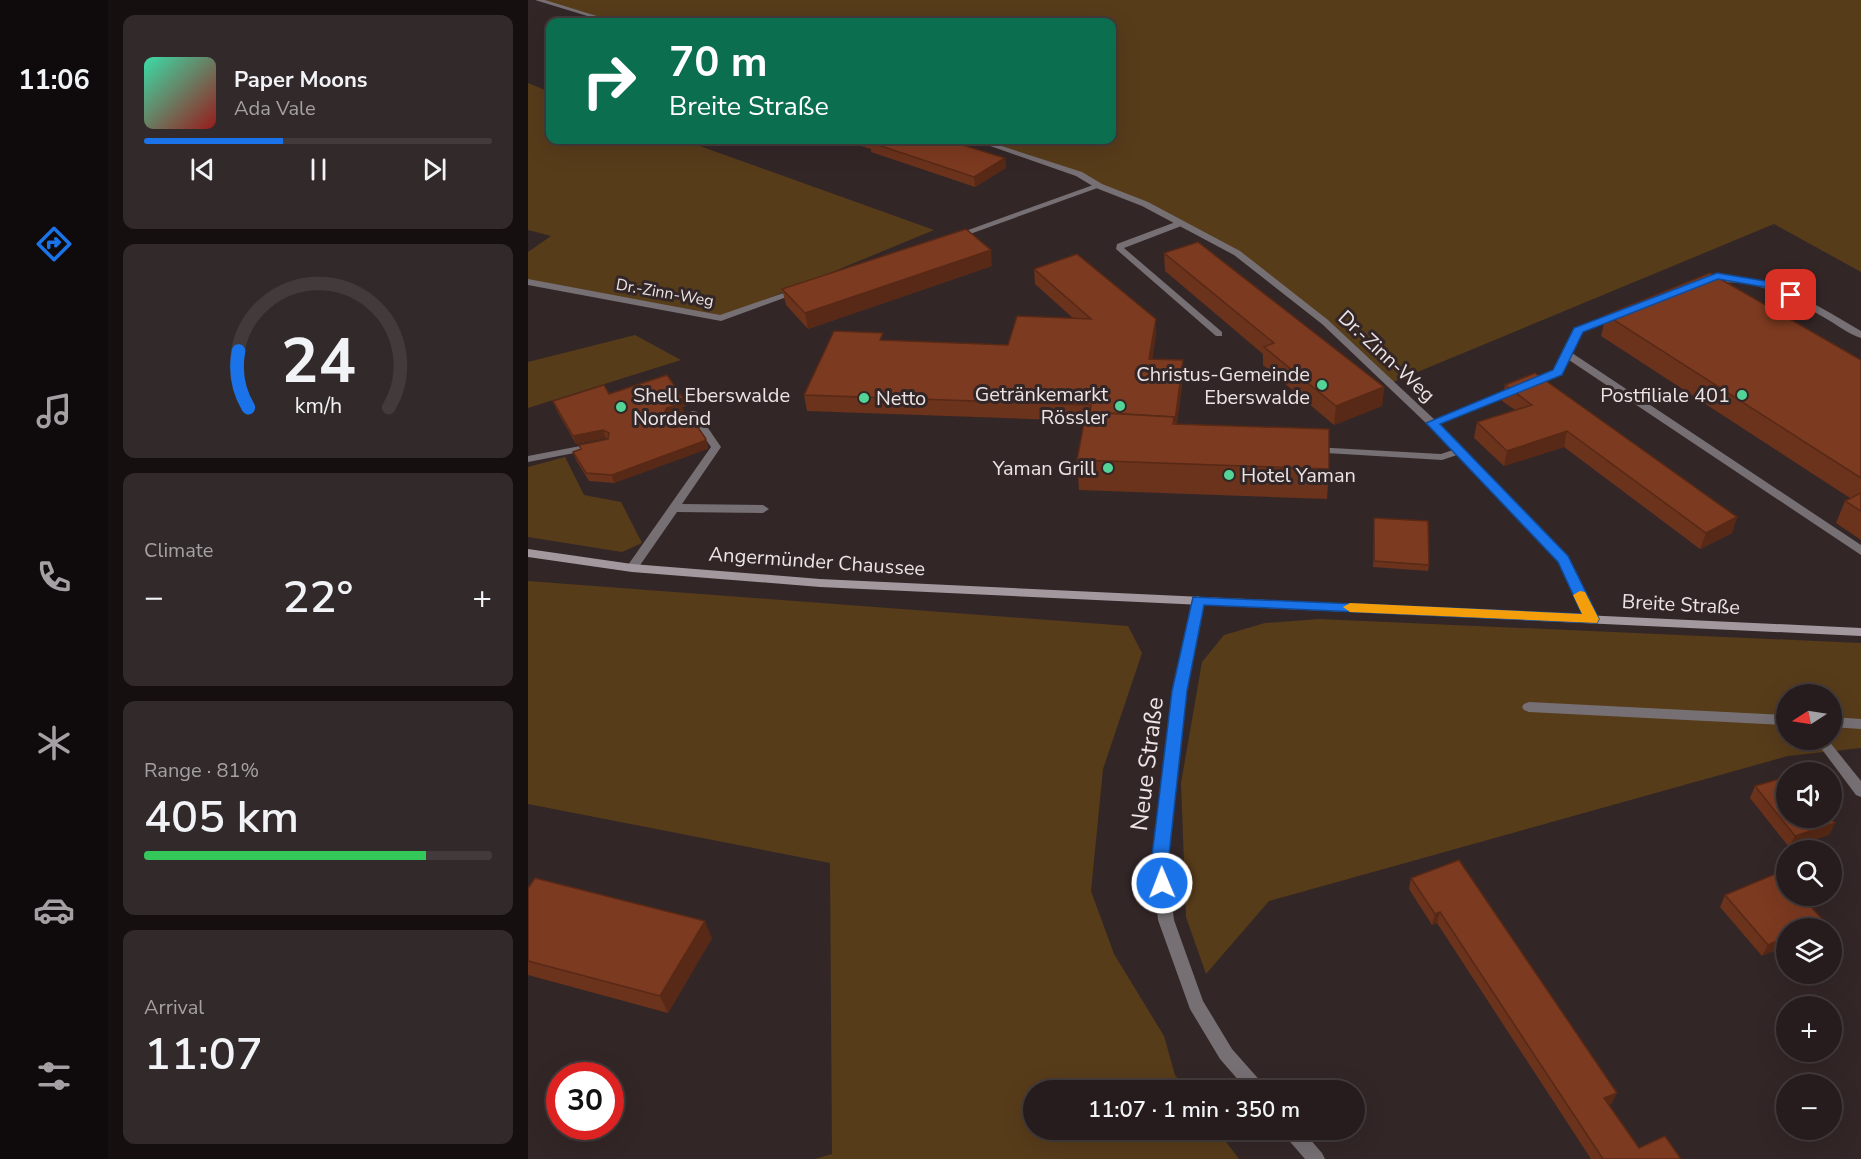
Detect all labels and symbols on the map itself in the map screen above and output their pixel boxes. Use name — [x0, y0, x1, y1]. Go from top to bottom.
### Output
pin — [1765, 269, 1816, 320]
street label: Dr.-Zinn-Weg — [614, 274, 715, 312]
street label: Dr.-Zinn-Weg — [1332, 304, 1441, 408]
place label: Christus-Gemeinde Eberswalde — [1136, 361, 1310, 411]
marker: Christus-Gemeinde Eberswalde — [1315, 378, 1329, 392]
place label: Getränkemarkt Rössler — [975, 381, 1109, 431]
place label: Shell Eberswalde Nordend — [633, 382, 790, 432]
place label: Postfiliale 401 — [1600, 382, 1730, 409]
place label: Netto — [876, 385, 926, 412]
marker: Postfiliale 401 — [1735, 388, 1749, 402]
marker: Netto — [857, 391, 871, 405]
marker: Getränkemarkt Rössler — [1113, 399, 1127, 413]
marker: Shell Eberswalde Nordend — [614, 400, 628, 414]
place label: Yaman Grill — [992, 455, 1096, 482]
marker: Yaman Grill — [1101, 461, 1115, 475]
place label: Hotel Yaman — [1241, 462, 1356, 489]
marker: Hotel Yaman — [1222, 468, 1236, 482]
street label: Angermünder Chaussee — [708, 540, 926, 583]
street label: Breite Straße — [1621, 588, 1741, 621]
north arrow — [1776, 684, 1842, 750]
street label: Neue Straße — [1123, 695, 1171, 833]
position arrow — [1130, 851, 1194, 915]
speed limit sign: 30 — [546, 1062, 624, 1140]

